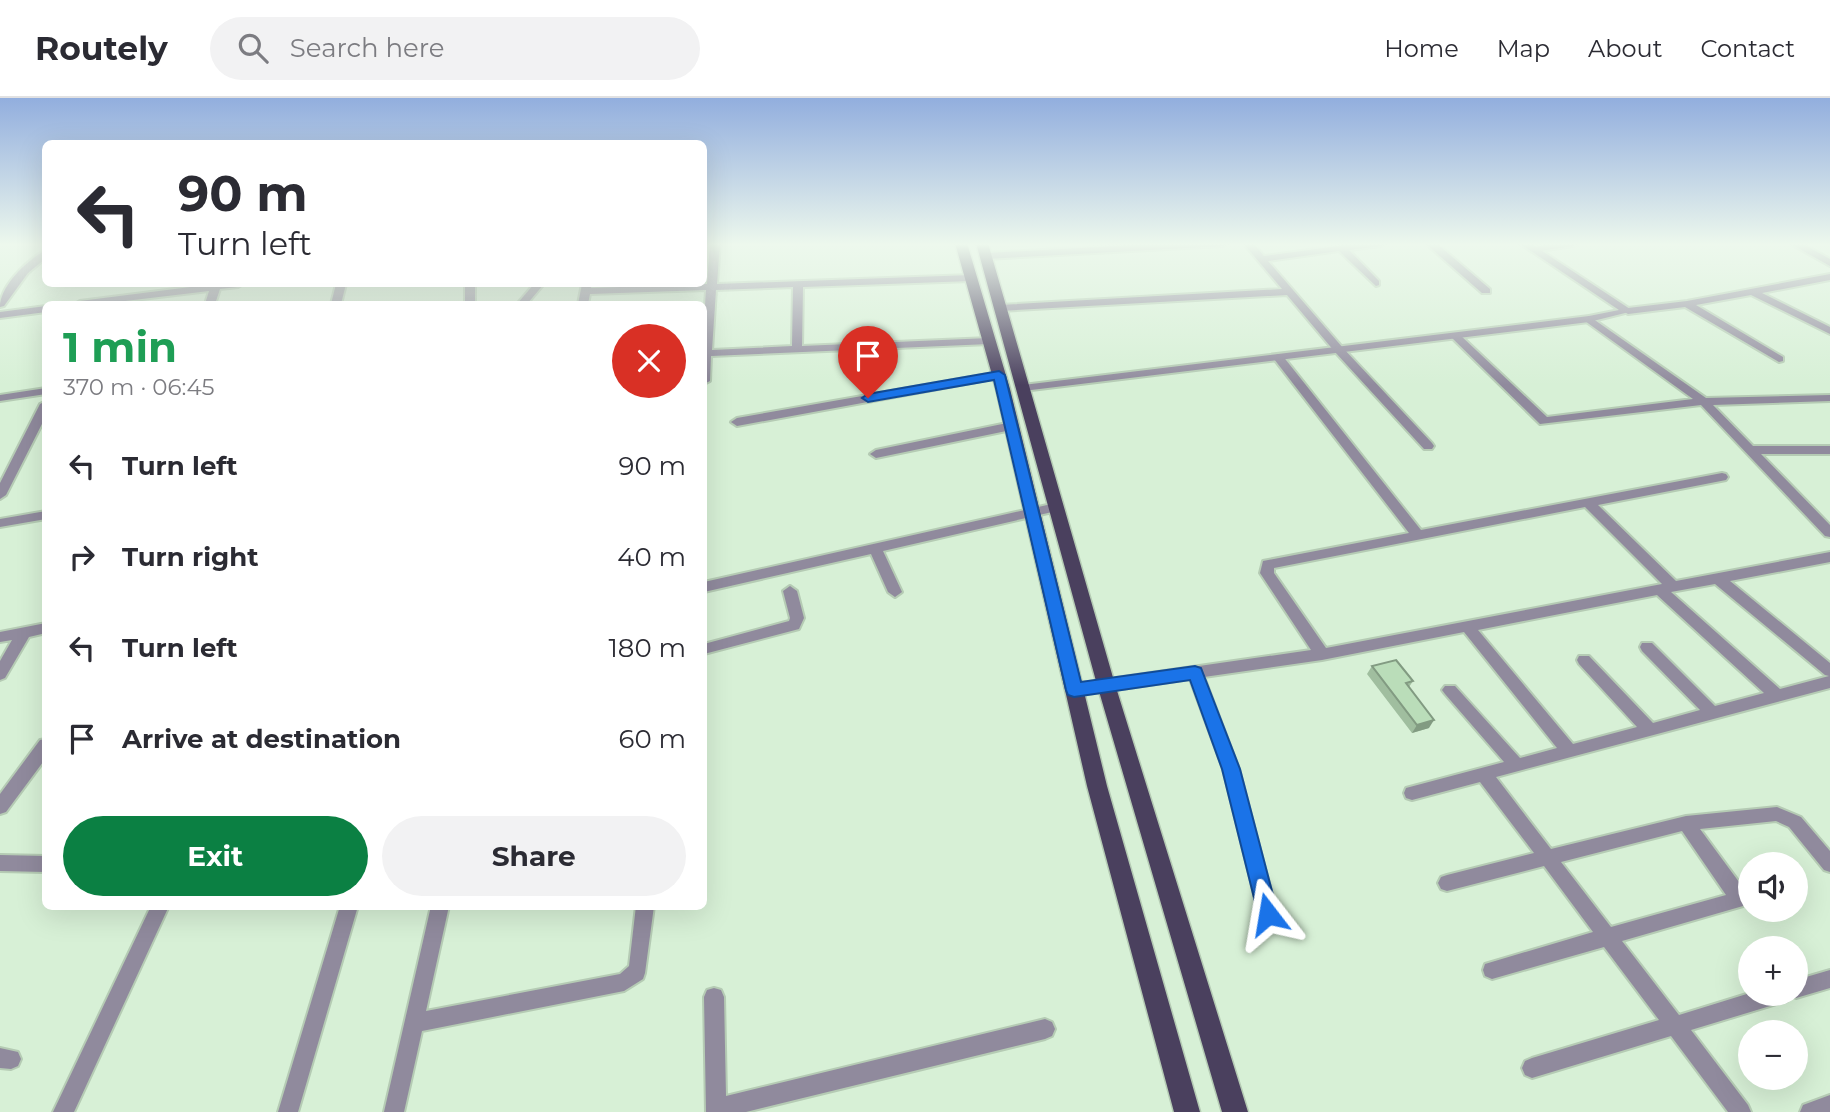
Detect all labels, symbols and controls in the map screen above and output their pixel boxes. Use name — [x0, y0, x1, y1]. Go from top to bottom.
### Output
search box — [210, 17, 700, 80]
text: Routely — [35, 28, 168, 68]
icon: search — [234, 29, 272, 67]
text: Search here — [290, 32, 445, 64]
text: Home — [1384, 34, 1459, 63]
text: Map — [1497, 34, 1550, 63]
text: About — [1588, 34, 1662, 63]
text: Contact — [1700, 34, 1795, 63]
text: 90 m — [178, 164, 308, 223]
icon: left — [63, 168, 154, 259]
text: Turn left — [178, 224, 312, 263]
text: 1 min — [63, 321, 177, 373]
button: close — [612, 324, 686, 398]
pin — [838, 326, 898, 398]
icon: arrive — [849, 337, 887, 375]
text: 370 m · 06:45 — [63, 373, 215, 401]
icon: left — [63, 447, 101, 485]
text: Turn left — [122, 450, 238, 482]
text: 90 m — [619, 450, 686, 482]
icon: right — [63, 538, 101, 576]
text: Turn right — [122, 541, 258, 573]
text: 40 m — [617, 541, 686, 573]
icon: left — [63, 629, 101, 667]
text: Turn left — [122, 632, 238, 664]
text: 180 m — [608, 632, 686, 664]
icon: arrive — [63, 720, 101, 758]
text: Arrive at destination — [122, 723, 401, 755]
text: 60 m — [619, 723, 686, 755]
button: Exit — [63, 816, 368, 896]
button: Share — [382, 816, 686, 896]
map controls — [1738, 852, 1808, 1090]
button: sound — [1738, 852, 1808, 922]
position arrow — [1231, 877, 1305, 951]
button: + — [1738, 936, 1808, 1006]
button: − — [1738, 1020, 1808, 1090]

